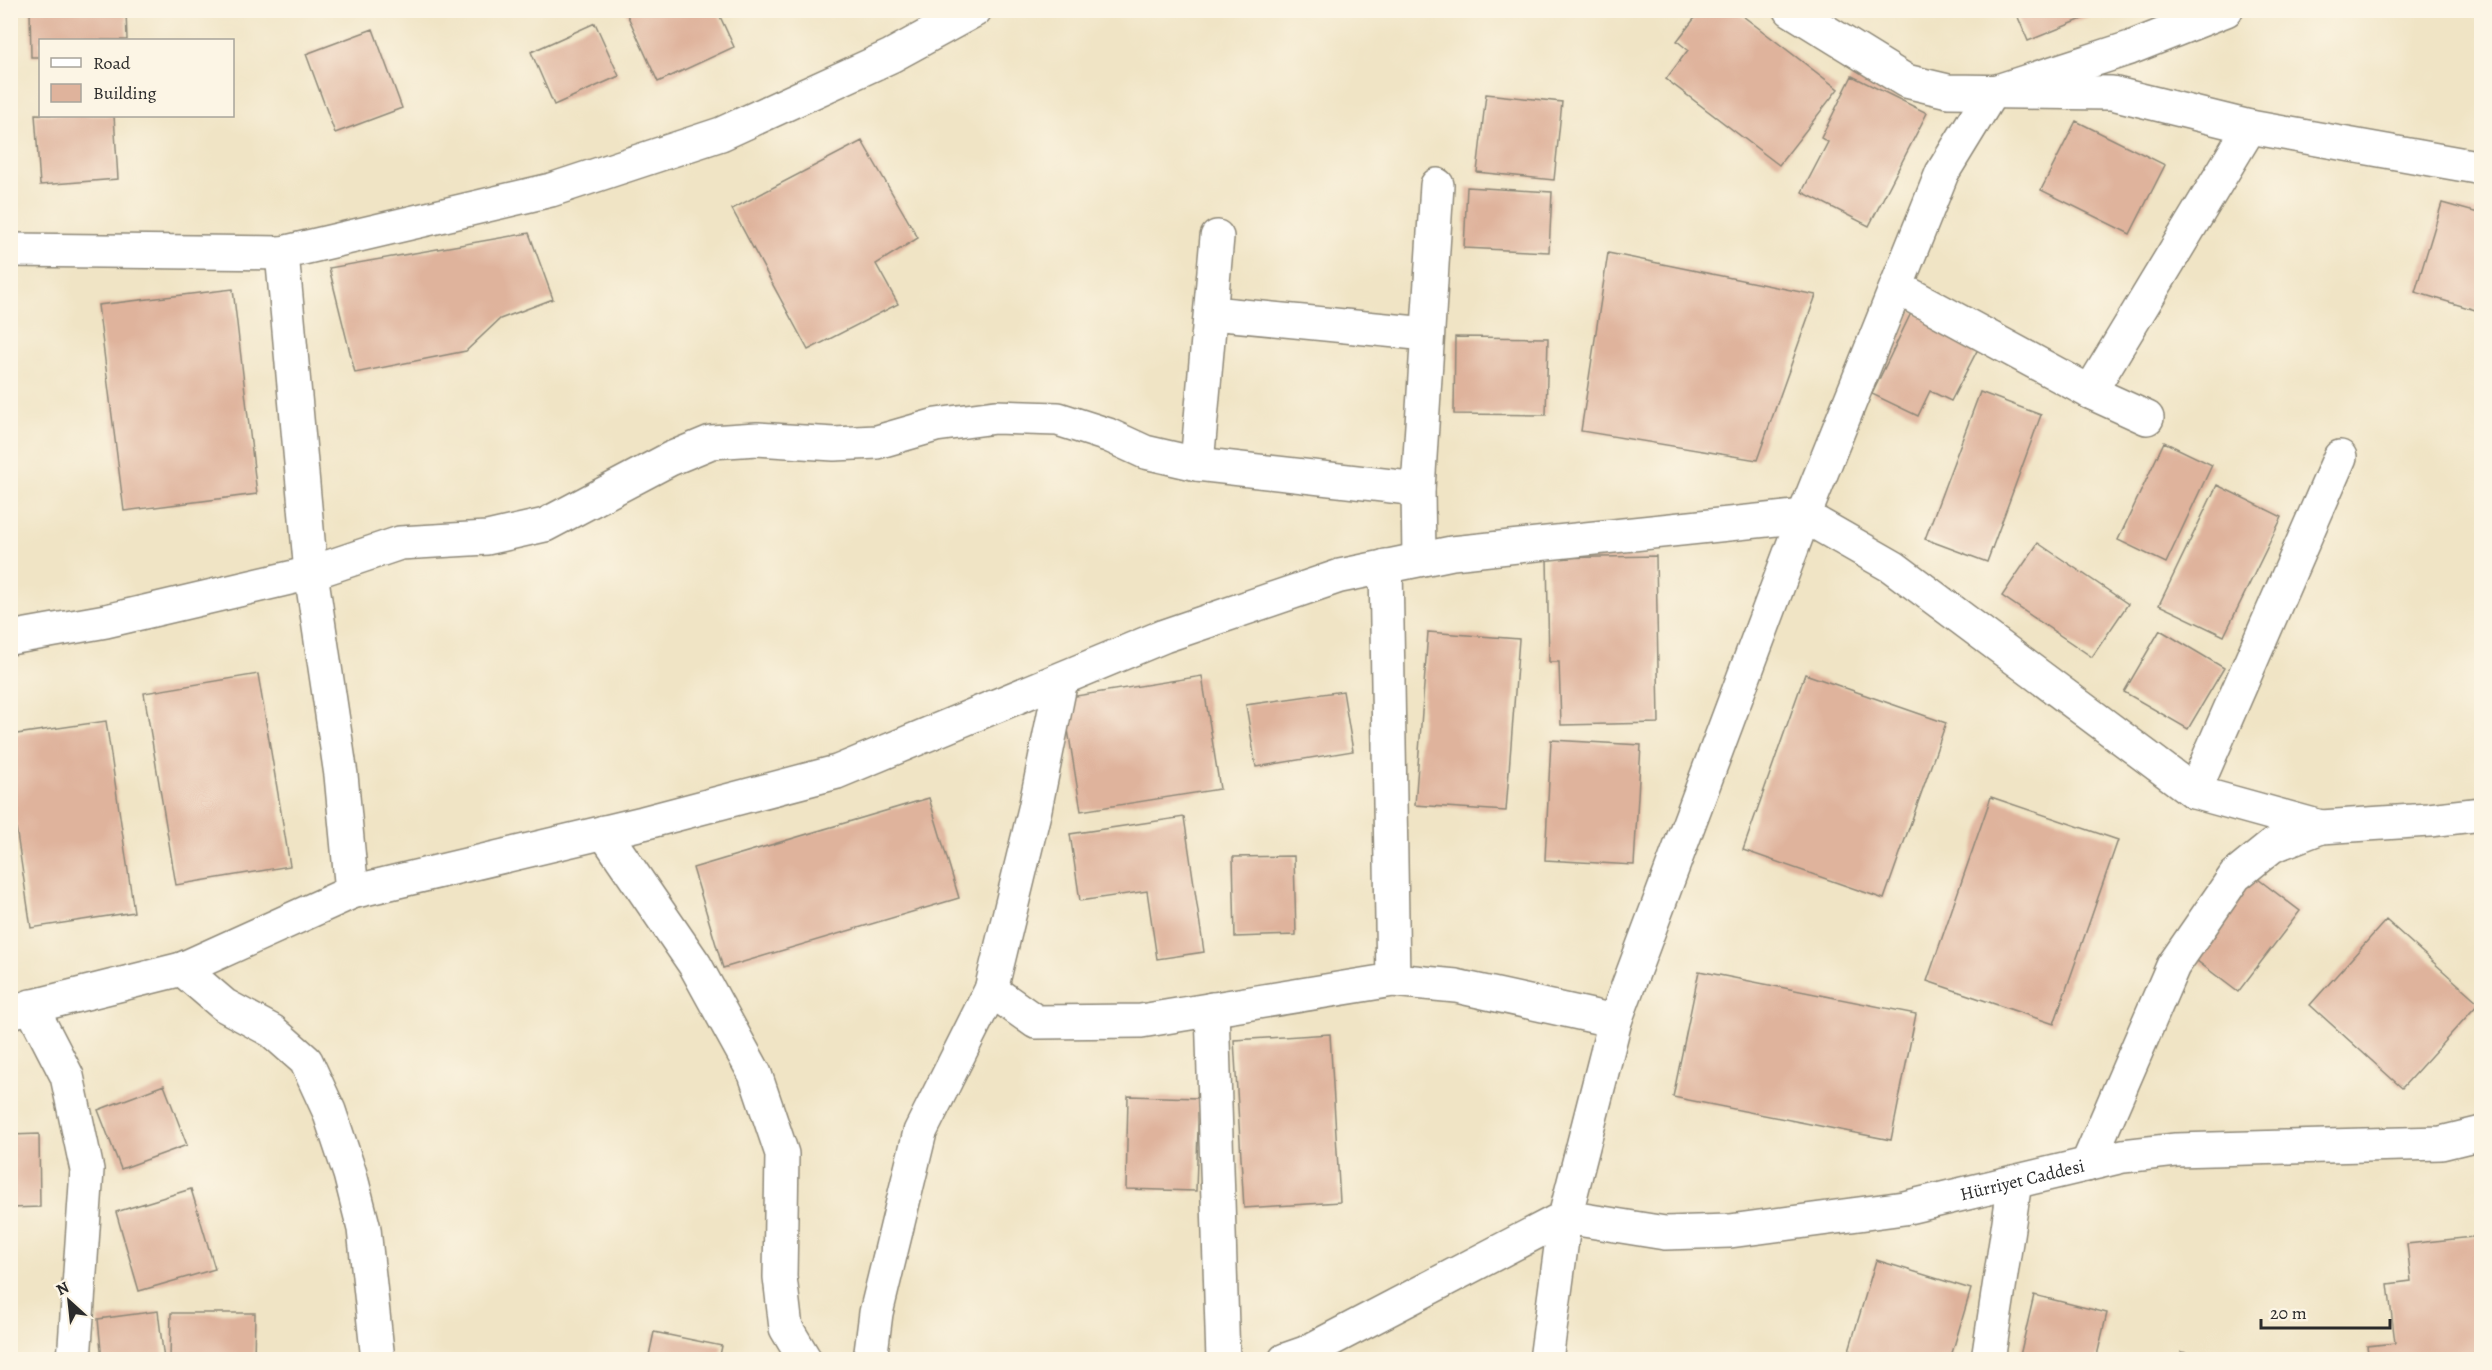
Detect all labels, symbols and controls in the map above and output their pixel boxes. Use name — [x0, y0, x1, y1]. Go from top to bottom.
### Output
legend — [39, 39, 234, 117]
text: Road — [93, 51, 131, 75]
text: Building — [93, 81, 157, 105]
street label: Hürriyet Caddesi — [1958, 1154, 2087, 1206]
north arrow — [39, 1271, 99, 1331]
text: N — [52, 1276, 73, 1301]
scale bar — [2261, 1292, 2390, 1330]
text: 20 m — [2270, 1301, 2307, 1325]

